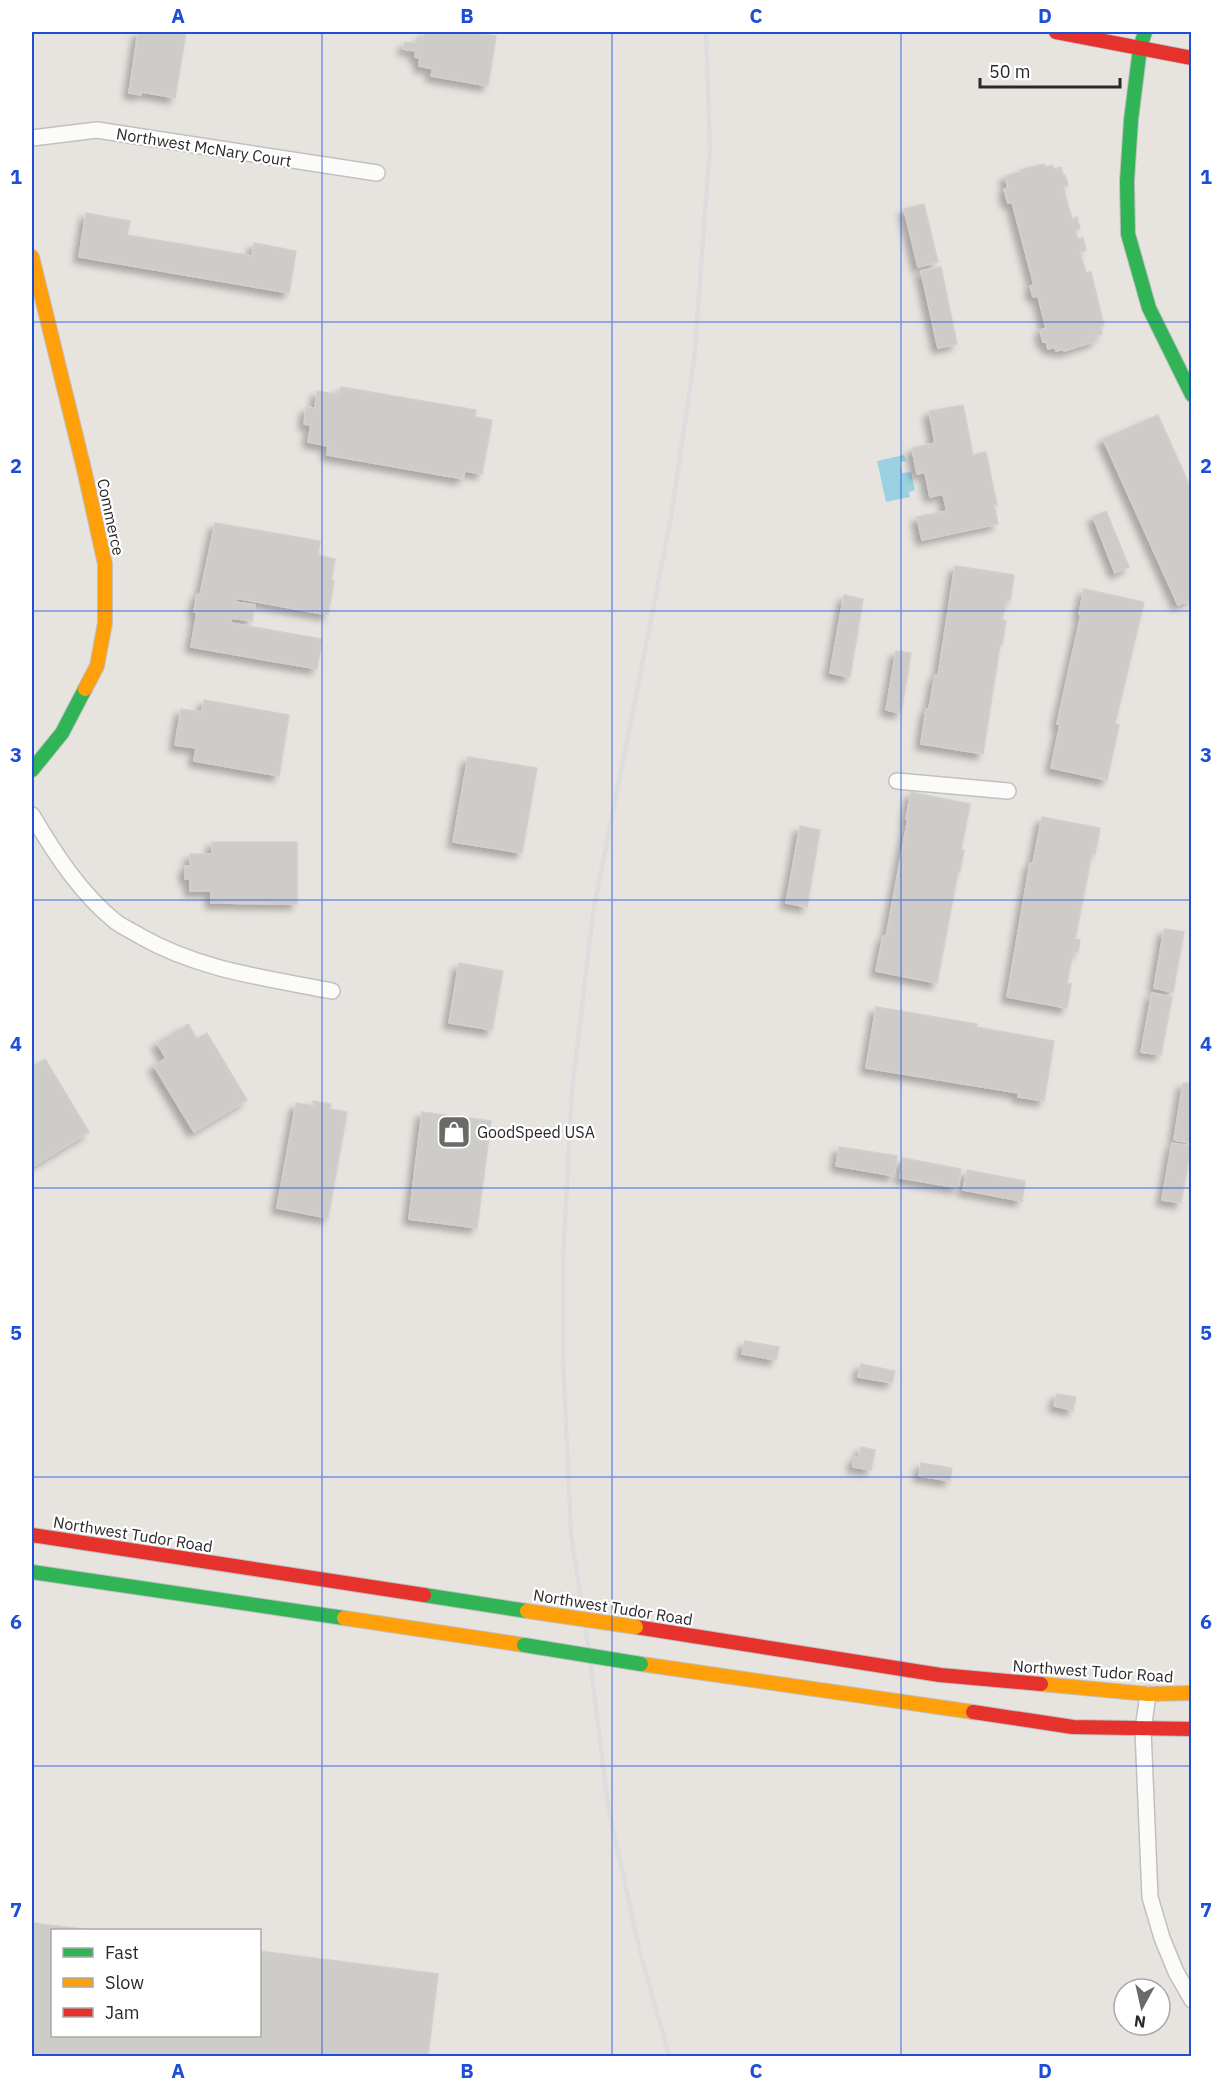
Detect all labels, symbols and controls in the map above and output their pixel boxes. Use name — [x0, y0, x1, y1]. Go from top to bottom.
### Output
text: A — [171, 2, 185, 29]
text: B — [460, 2, 474, 29]
text: C — [749, 2, 763, 29]
text: D — [1038, 2, 1052, 29]
scale bar — [980, 51, 1120, 89]
text: 50 m — [989, 60, 1031, 83]
street label: Northwest McNary Court — [115, 123, 293, 171]
text: 1 — [10, 163, 22, 190]
text: 1 — [1200, 163, 1212, 190]
text: 2 — [10, 452, 22, 479]
text: 2 — [1200, 452, 1212, 479]
street label: Commerce — [93, 477, 129, 558]
text: 3 — [10, 741, 22, 768]
text: 3 — [1200, 741, 1212, 768]
text: 4 — [10, 1030, 22, 1057]
text: 4 — [1200, 1030, 1212, 1057]
shop icon: GoodSpeed USA — [436, 1114, 472, 1150]
place label: GoodSpeed USA — [477, 1122, 595, 1142]
text: 5 — [10, 1319, 22, 1346]
text: 5 — [1200, 1319, 1212, 1346]
street label: Northwest Tudor Road — [52, 1512, 214, 1556]
street label: Northwest Tudor Road — [532, 1585, 694, 1629]
text: 6 — [10, 1608, 22, 1635]
text: 6 — [1200, 1608, 1212, 1635]
street label: Northwest Tudor Road — [1012, 1655, 1174, 1687]
text: 7 — [10, 1896, 22, 1923]
text: 7 — [1200, 1896, 1212, 1923]
legend — [51, 1929, 261, 2037]
text: Fast — [105, 1941, 139, 1964]
text: Slow — [105, 1971, 144, 1994]
north arrow — [1112, 1977, 1172, 2037]
text: Jam — [105, 2001, 140, 2024]
text: N — [1133, 2011, 1147, 2033]
text: A — [171, 2057, 185, 2084]
text: B — [460, 2057, 474, 2084]
text: C — [749, 2057, 763, 2084]
text: D — [1038, 2057, 1052, 2084]

